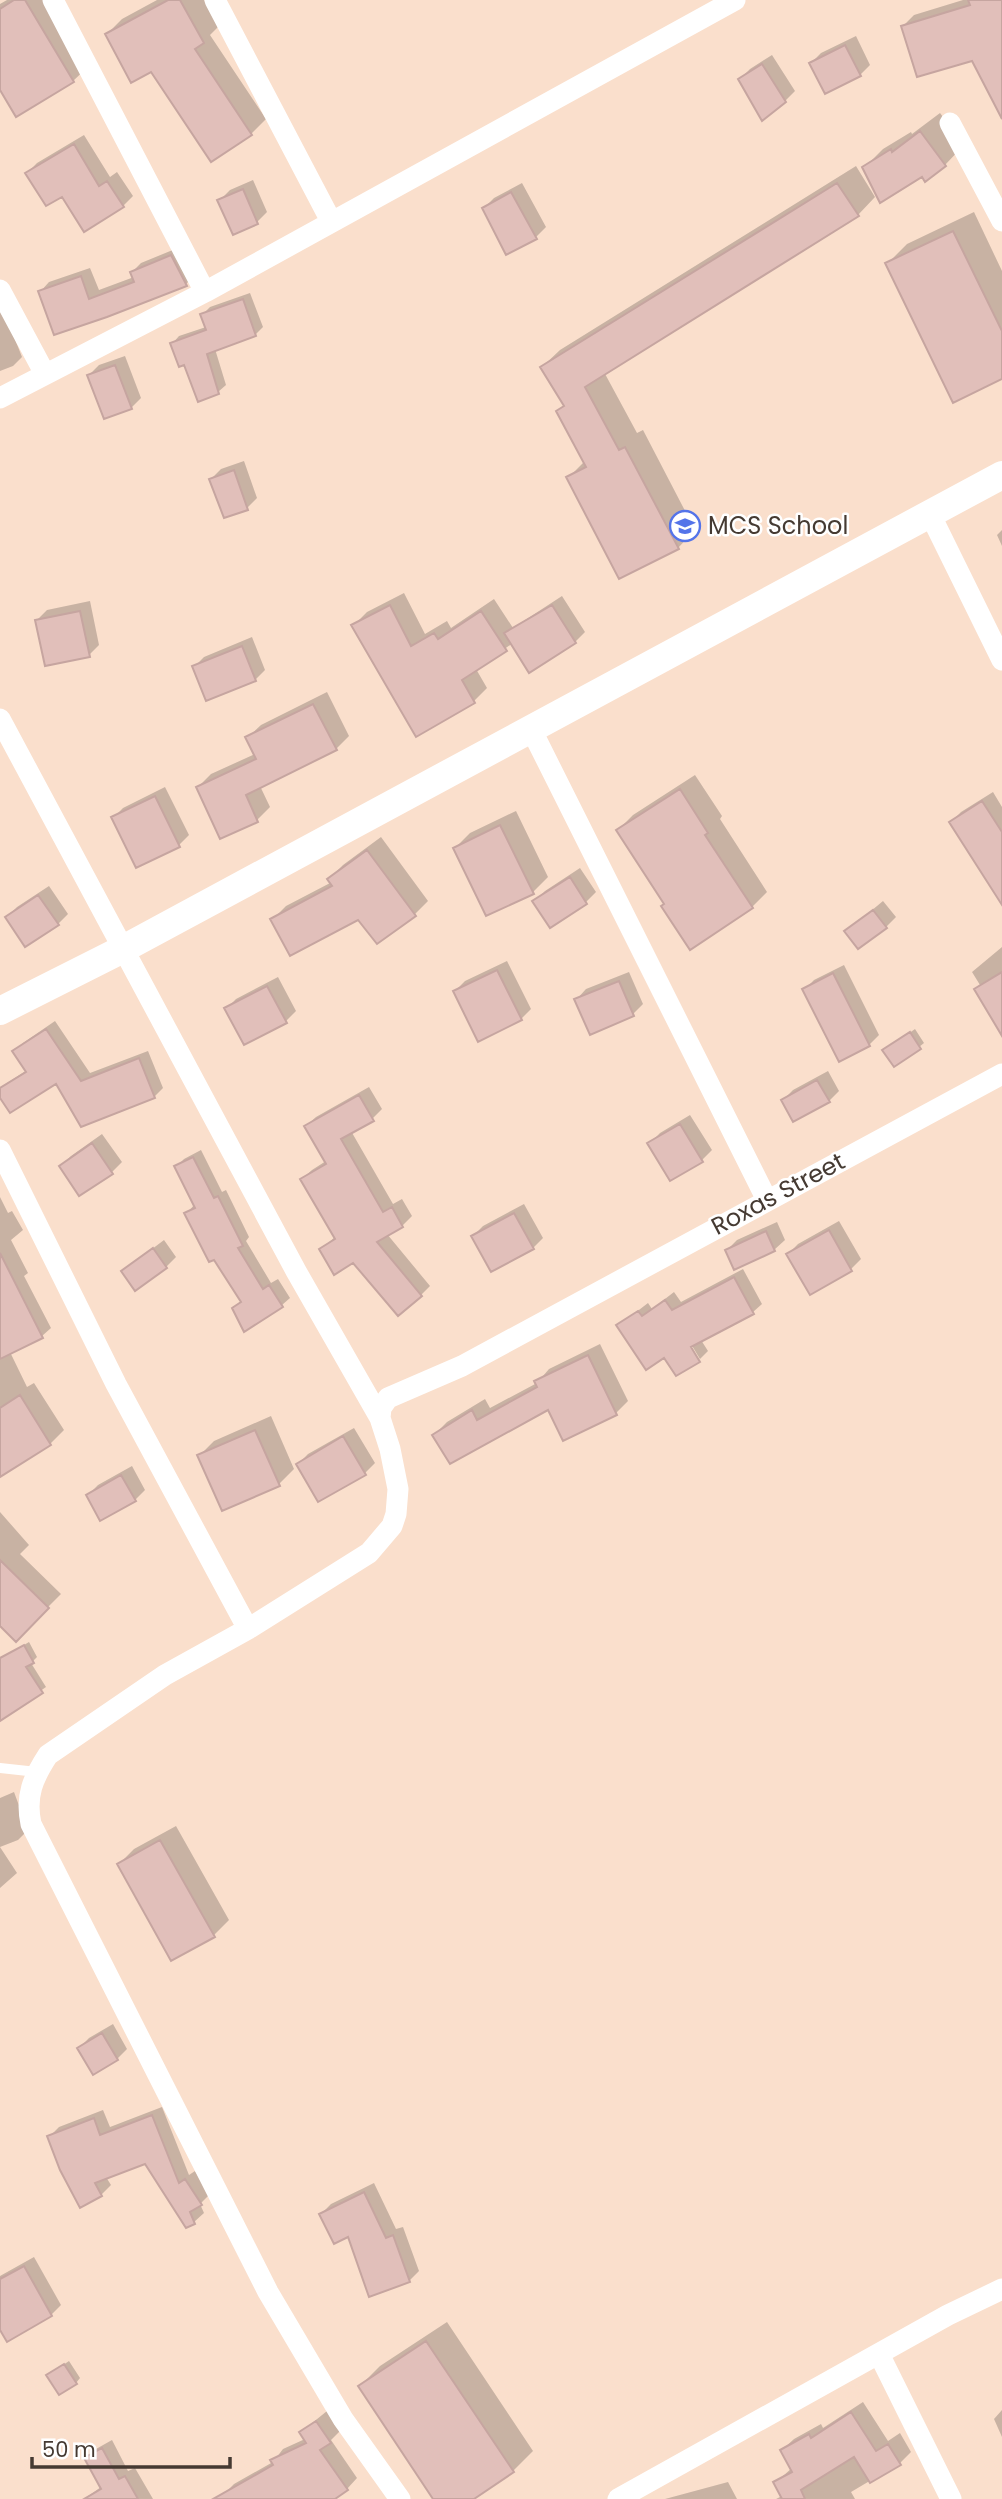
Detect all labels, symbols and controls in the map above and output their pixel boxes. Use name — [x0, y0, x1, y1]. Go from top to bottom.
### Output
school or university icon: MCS School — [668, 509, 702, 543]
place label: MCS School — [708, 509, 848, 542]
street label: Roxas Street — [705, 1145, 850, 1243]
scale bar — [32, 2426, 229, 2470]
text: 50 m — [42, 2435, 96, 2464]

